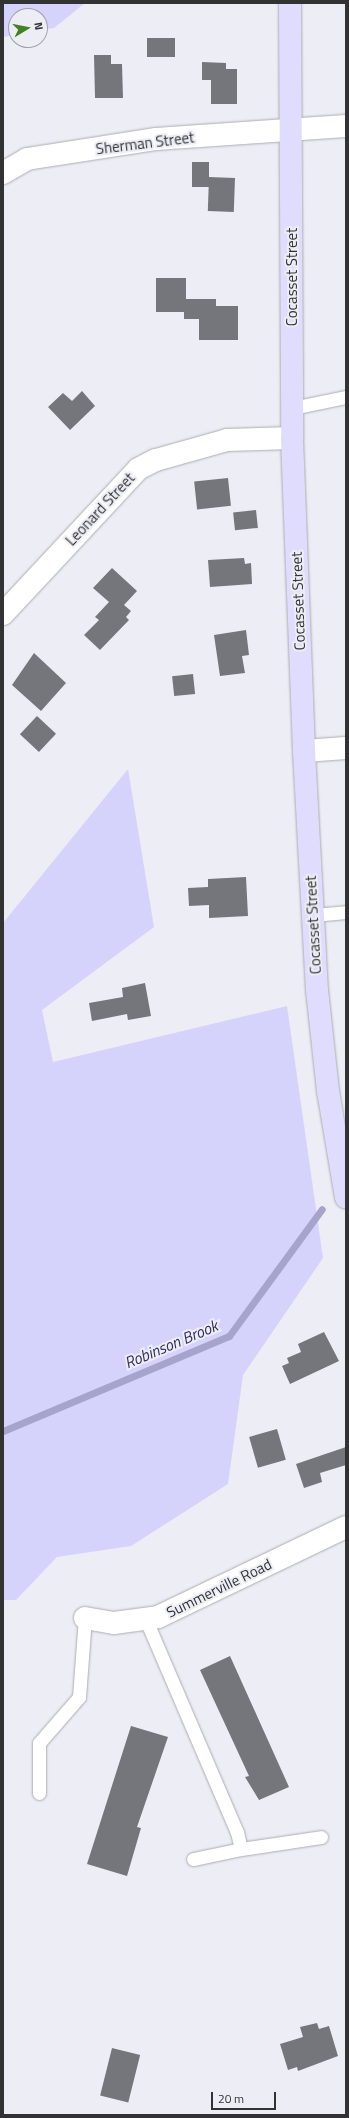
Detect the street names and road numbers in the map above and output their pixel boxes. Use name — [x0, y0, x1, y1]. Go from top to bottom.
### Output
street label: Sherman Street — [95, 128, 195, 158]
street label: Cocasset Street — [283, 228, 301, 326]
street label: Leonard Street — [62, 469, 138, 549]
street label: Cocasset Street — [287, 551, 309, 651]
street label: Cocasset Street — [301, 875, 325, 975]
street label: Summerville Road — [163, 1555, 275, 1621]

